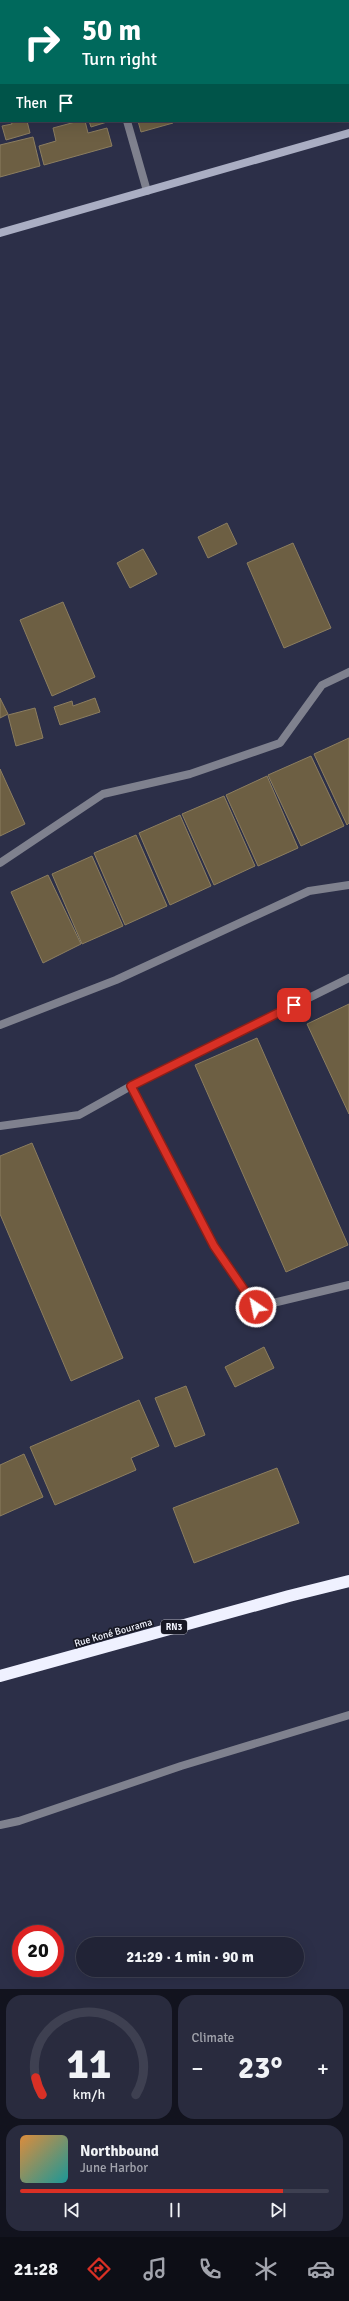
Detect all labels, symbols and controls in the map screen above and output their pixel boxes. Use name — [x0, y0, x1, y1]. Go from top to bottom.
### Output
text: 50 m — [82, 14, 141, 48]
icon: right — [16, 16, 68, 68]
text: Turn right — [82, 48, 157, 70]
icon: arrive — [55, 92, 77, 114]
text: Then — [16, 94, 47, 112]
pin — [277, 988, 311, 1022]
icon: arrive — [283, 994, 305, 1016]
position arrow — [235, 1286, 277, 1328]
street label: Rue Koné Bourama — [73, 1616, 154, 1650]
road number: RN3 — [161, 1620, 187, 1634]
speed limit sign: 20 — [12, 1925, 64, 1977]
text: 21:29 · 1 min · 90 m — [126, 1948, 254, 1966]
text: Climate — [192, 2030, 234, 2046]
text: 11 — [66, 2039, 111, 2090]
text: 23° — [238, 2050, 282, 2087]
text: − — [192, 2055, 203, 2082]
text: + — [317, 2055, 329, 2082]
text: km/h — [73, 2086, 105, 2103]
text: Northbound — [80, 2142, 159, 2160]
text: June Harbor — [80, 2160, 148, 2176]
icon: previous — [61, 2199, 83, 2221]
icon: pause — [164, 2199, 186, 2221]
icon: next — [267, 2199, 289, 2221]
icon: directions — [85, 2255, 113, 2283]
icon: music — [141, 2255, 169, 2283]
icon: phone — [196, 2255, 224, 2283]
icon: climate — [252, 2255, 280, 2283]
icon: car — [307, 2255, 335, 2283]
text: 21:28 — [14, 2258, 58, 2280]

